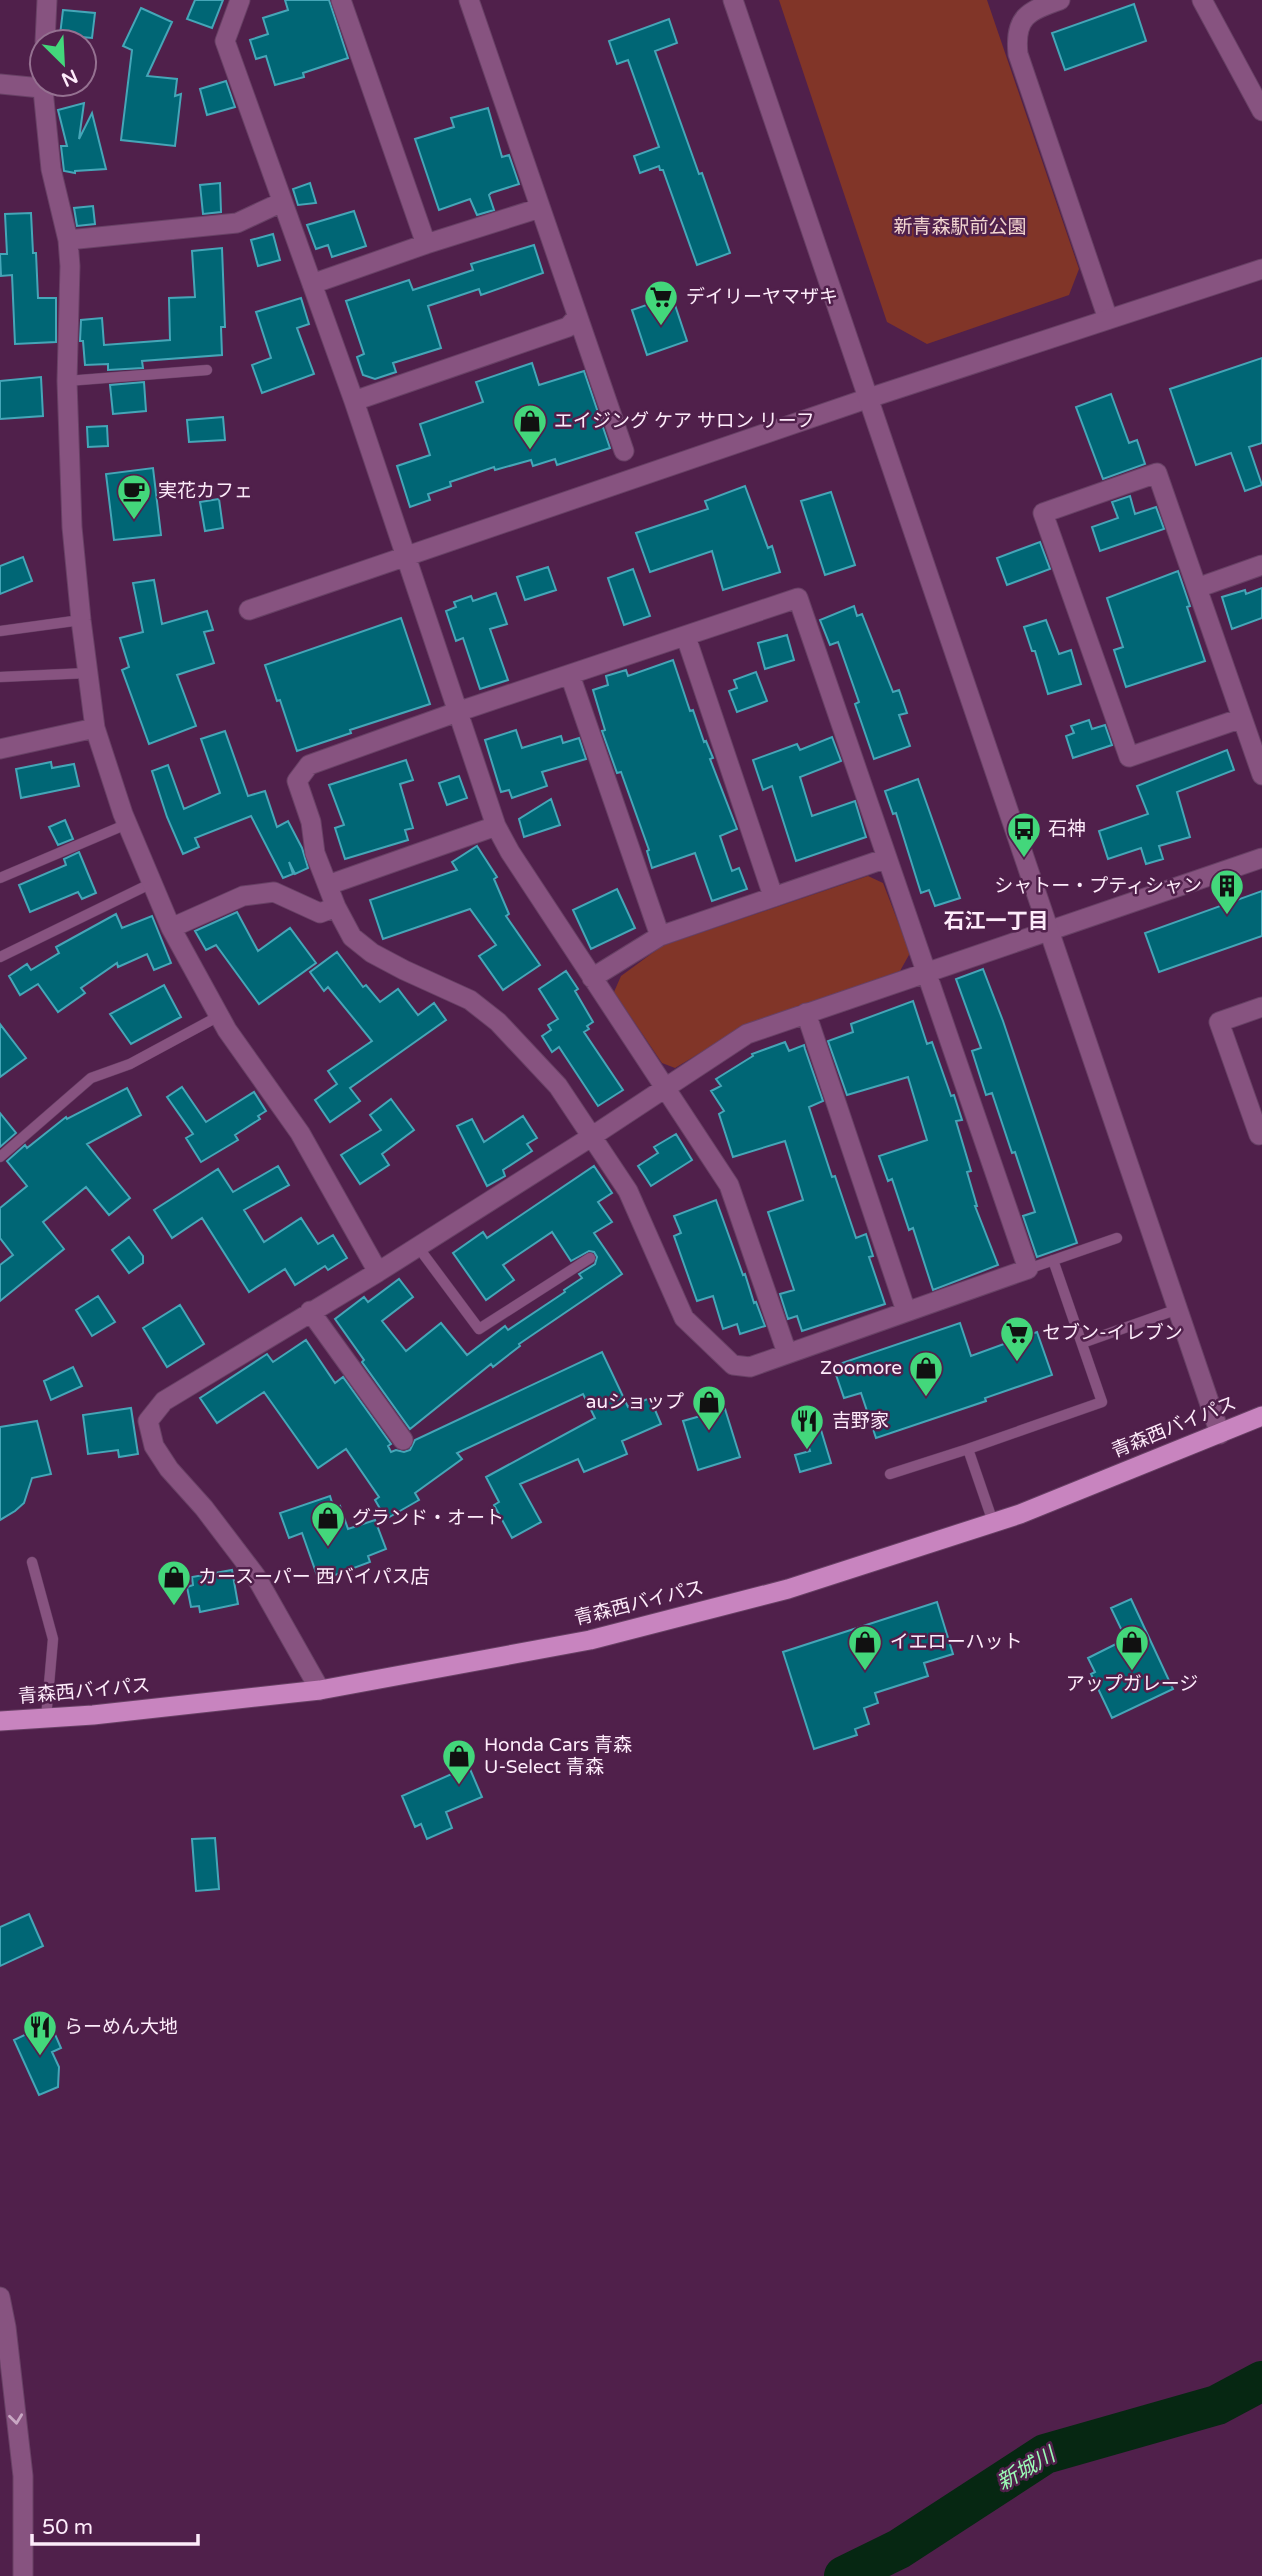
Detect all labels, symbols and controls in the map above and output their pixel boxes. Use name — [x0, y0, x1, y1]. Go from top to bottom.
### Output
north arrow — [28, 28, 98, 98]
text: N — [58, 64, 81, 91]
park label: 新青森駅前公園 — [893, 216, 1027, 238]
supermarket icon: デイリーヤマザキ — [642, 278, 680, 327]
place label: デイリーヤマザキ — [686, 286, 838, 308]
shop icon: エイジング ケア サロン リーフ — [511, 402, 549, 451]
place label: エイジング ケア サロン リーフ — [554, 410, 815, 432]
cafe icon: 実花カフェ — [115, 472, 153, 521]
place label: 実花カフェ — [158, 480, 253, 502]
bus stop icon: 石神 — [1005, 810, 1043, 859]
place label: 石神 — [1048, 818, 1086, 840]
building icon: シャトー・プティシャン — [1208, 867, 1246, 916]
place label: シャトー・プティシャン — [994, 875, 1202, 897]
district label: 石江一丁目 — [944, 909, 1049, 934]
supermarket icon: セブン-イレブン — [998, 1314, 1036, 1363]
place label: セブン-イレブン — [1042, 1322, 1183, 1344]
shop icon: Zoomore — [907, 1349, 945, 1398]
place label: Zoomore — [820, 1357, 902, 1379]
shop icon: auショップ — [690, 1383, 728, 1432]
place label: auショップ — [586, 1391, 684, 1413]
street label: 青森西バイパス — [1108, 1392, 1240, 1462]
restaurant icon: 吉野家 — [788, 1402, 826, 1451]
place label: 吉野家 — [832, 1410, 889, 1432]
shop icon: グランド・オート — [309, 1499, 347, 1548]
place label: グランド・オート — [352, 1507, 504, 1529]
shop icon: カースーパー 西バイパス店 — [155, 1558, 193, 1607]
place label: カースーパー 西バイパス店 — [198, 1566, 429, 1588]
street label: 青森西バイパス — [572, 1576, 706, 1630]
shop icon: イエローハット — [846, 1623, 884, 1672]
shop icon: アップガレージ — [1113, 1623, 1151, 1672]
place label: イエローハット — [890, 1631, 1022, 1653]
place label: アップガレージ — [1066, 1673, 1198, 1695]
street label: 青森西バイパス — [17, 1674, 151, 1708]
place label: Honda Cars 青森 U-Select 青森 — [484, 1734, 632, 1778]
shop icon: Honda Cars 青森 U-Select 青森 — [440, 1737, 478, 1786]
restaurant icon: らーめん大地 — [21, 2008, 59, 2057]
place label: らーめん大地 — [64, 2016, 178, 2038]
one-way arrow — [9, 2413, 24, 2425]
water label: 新城川 — [992, 2441, 1061, 2496]
scale bar — [32, 2502, 198, 2546]
text: 50 m — [42, 2515, 93, 2540]

